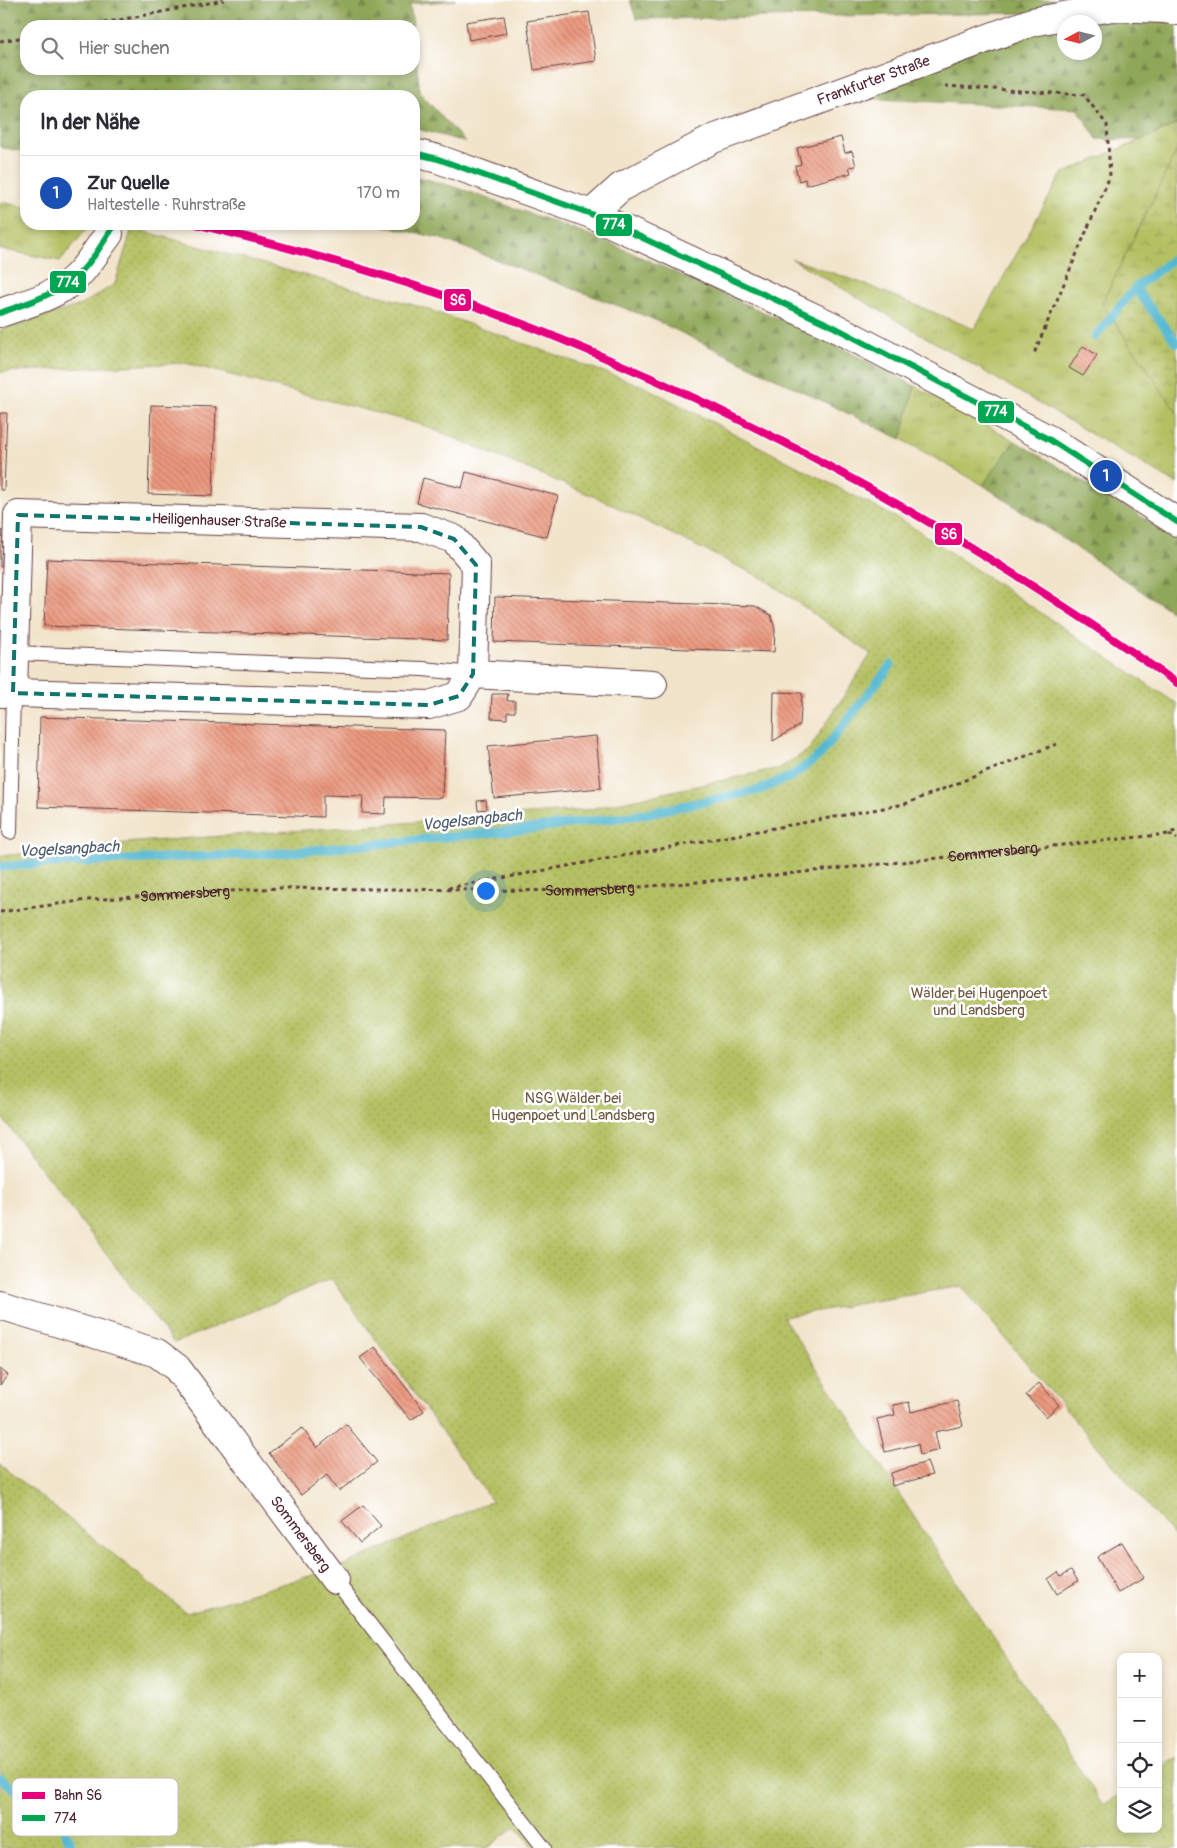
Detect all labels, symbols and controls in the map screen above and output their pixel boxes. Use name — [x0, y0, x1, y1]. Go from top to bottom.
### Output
north arrow — [1057, 15, 1102, 60]
search box — [20, 20, 420, 75]
icon: search — [38, 34, 66, 62]
text: Hier suchen — [78, 36, 170, 60]
street label: Frankfurter Straße — [814, 51, 933, 110]
text: In der Nähe — [40, 109, 140, 136]
text: Zur Quelle — [87, 171, 169, 195]
text: 1 — [53, 183, 59, 203]
text: 170 m — [357, 183, 400, 203]
text: Haltestelle · Ruhrstraße — [87, 195, 246, 215]
line badge: 774 — [595, 213, 633, 237]
text: 774 — [603, 216, 626, 233]
line badge: 774 — [49, 270, 87, 294]
text: 774 — [57, 274, 80, 291]
line badge: S6 — [443, 288, 472, 312]
text: S6 — [450, 292, 466, 309]
line badge: 774 — [977, 400, 1015, 424]
text: 774 — [985, 403, 1008, 420]
pin: 1 — [1090, 457, 1122, 495]
street label: Heiligenhauser Straße — [151, 509, 287, 533]
line badge: S6 — [934, 522, 963, 546]
text: S6 — [941, 526, 957, 543]
water label: Vogelsangbach — [421, 805, 524, 835]
water label: Vogelsangbach — [19, 836, 121, 862]
street label: Sommersberg — [947, 838, 1039, 866]
your location — [473, 878, 499, 904]
street label: Sommersberg — [545, 878, 636, 901]
street label: Sommersberg — [139, 882, 231, 906]
park label: Wälder bei Hugenpoet und Landsberg — [911, 984, 1048, 1020]
park label: NSG Wälder bei Hugenpoet und Landsberg — [491, 1089, 655, 1125]
street label: Sommersberg — [266, 1492, 335, 1576]
map controls — [1117, 1653, 1162, 1833]
button: + — [1117, 1653, 1162, 1698]
button: − — [1117, 1698, 1162, 1743]
button: locate — [1117, 1743, 1162, 1788]
legend — [12, 1778, 178, 1836]
text: Bahn S6 — [54, 1787, 102, 1804]
button: layers — [1117, 1788, 1162, 1833]
text: 774 — [54, 1810, 77, 1827]

